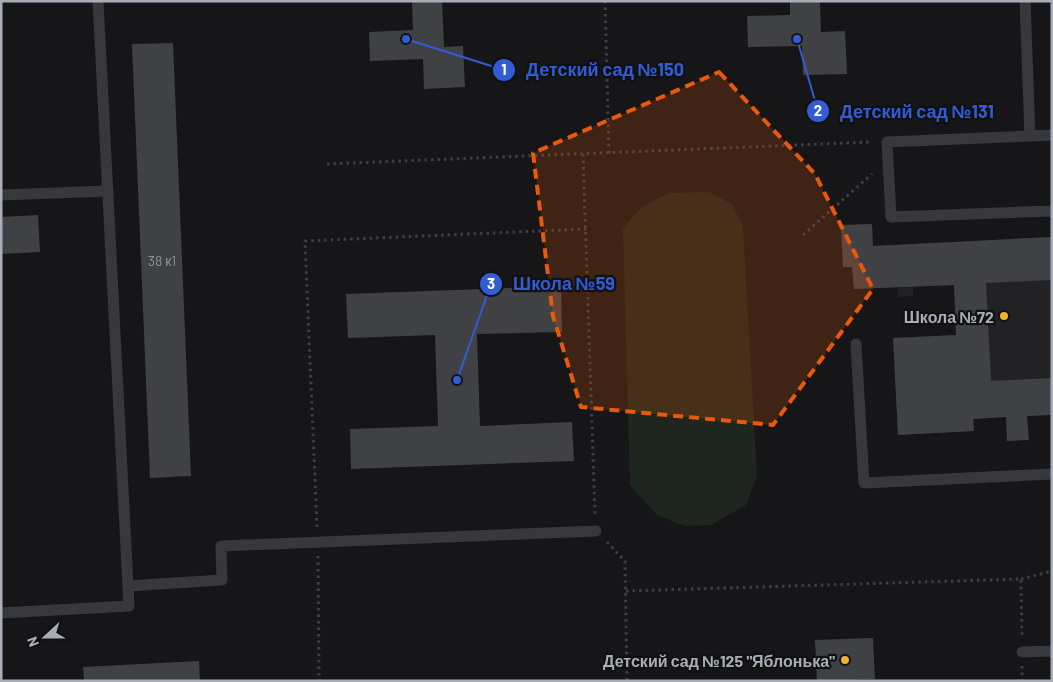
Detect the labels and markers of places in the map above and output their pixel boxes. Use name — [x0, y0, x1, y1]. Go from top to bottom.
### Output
callout: Детский сад №150 — [491, 53, 694, 86]
callout: Детский сад №131 — [805, 95, 1004, 128]
callout: Школа №59 — [478, 267, 625, 300]
place label: Школа №72 — [904, 307, 994, 326]
marker: Школа №72 — [998, 310, 1010, 322]
place label: Детский сад №125 "Яблонька" — [603, 651, 835, 670]
marker: Детский сад №125 "Яблонька" — [839, 654, 851, 666]

